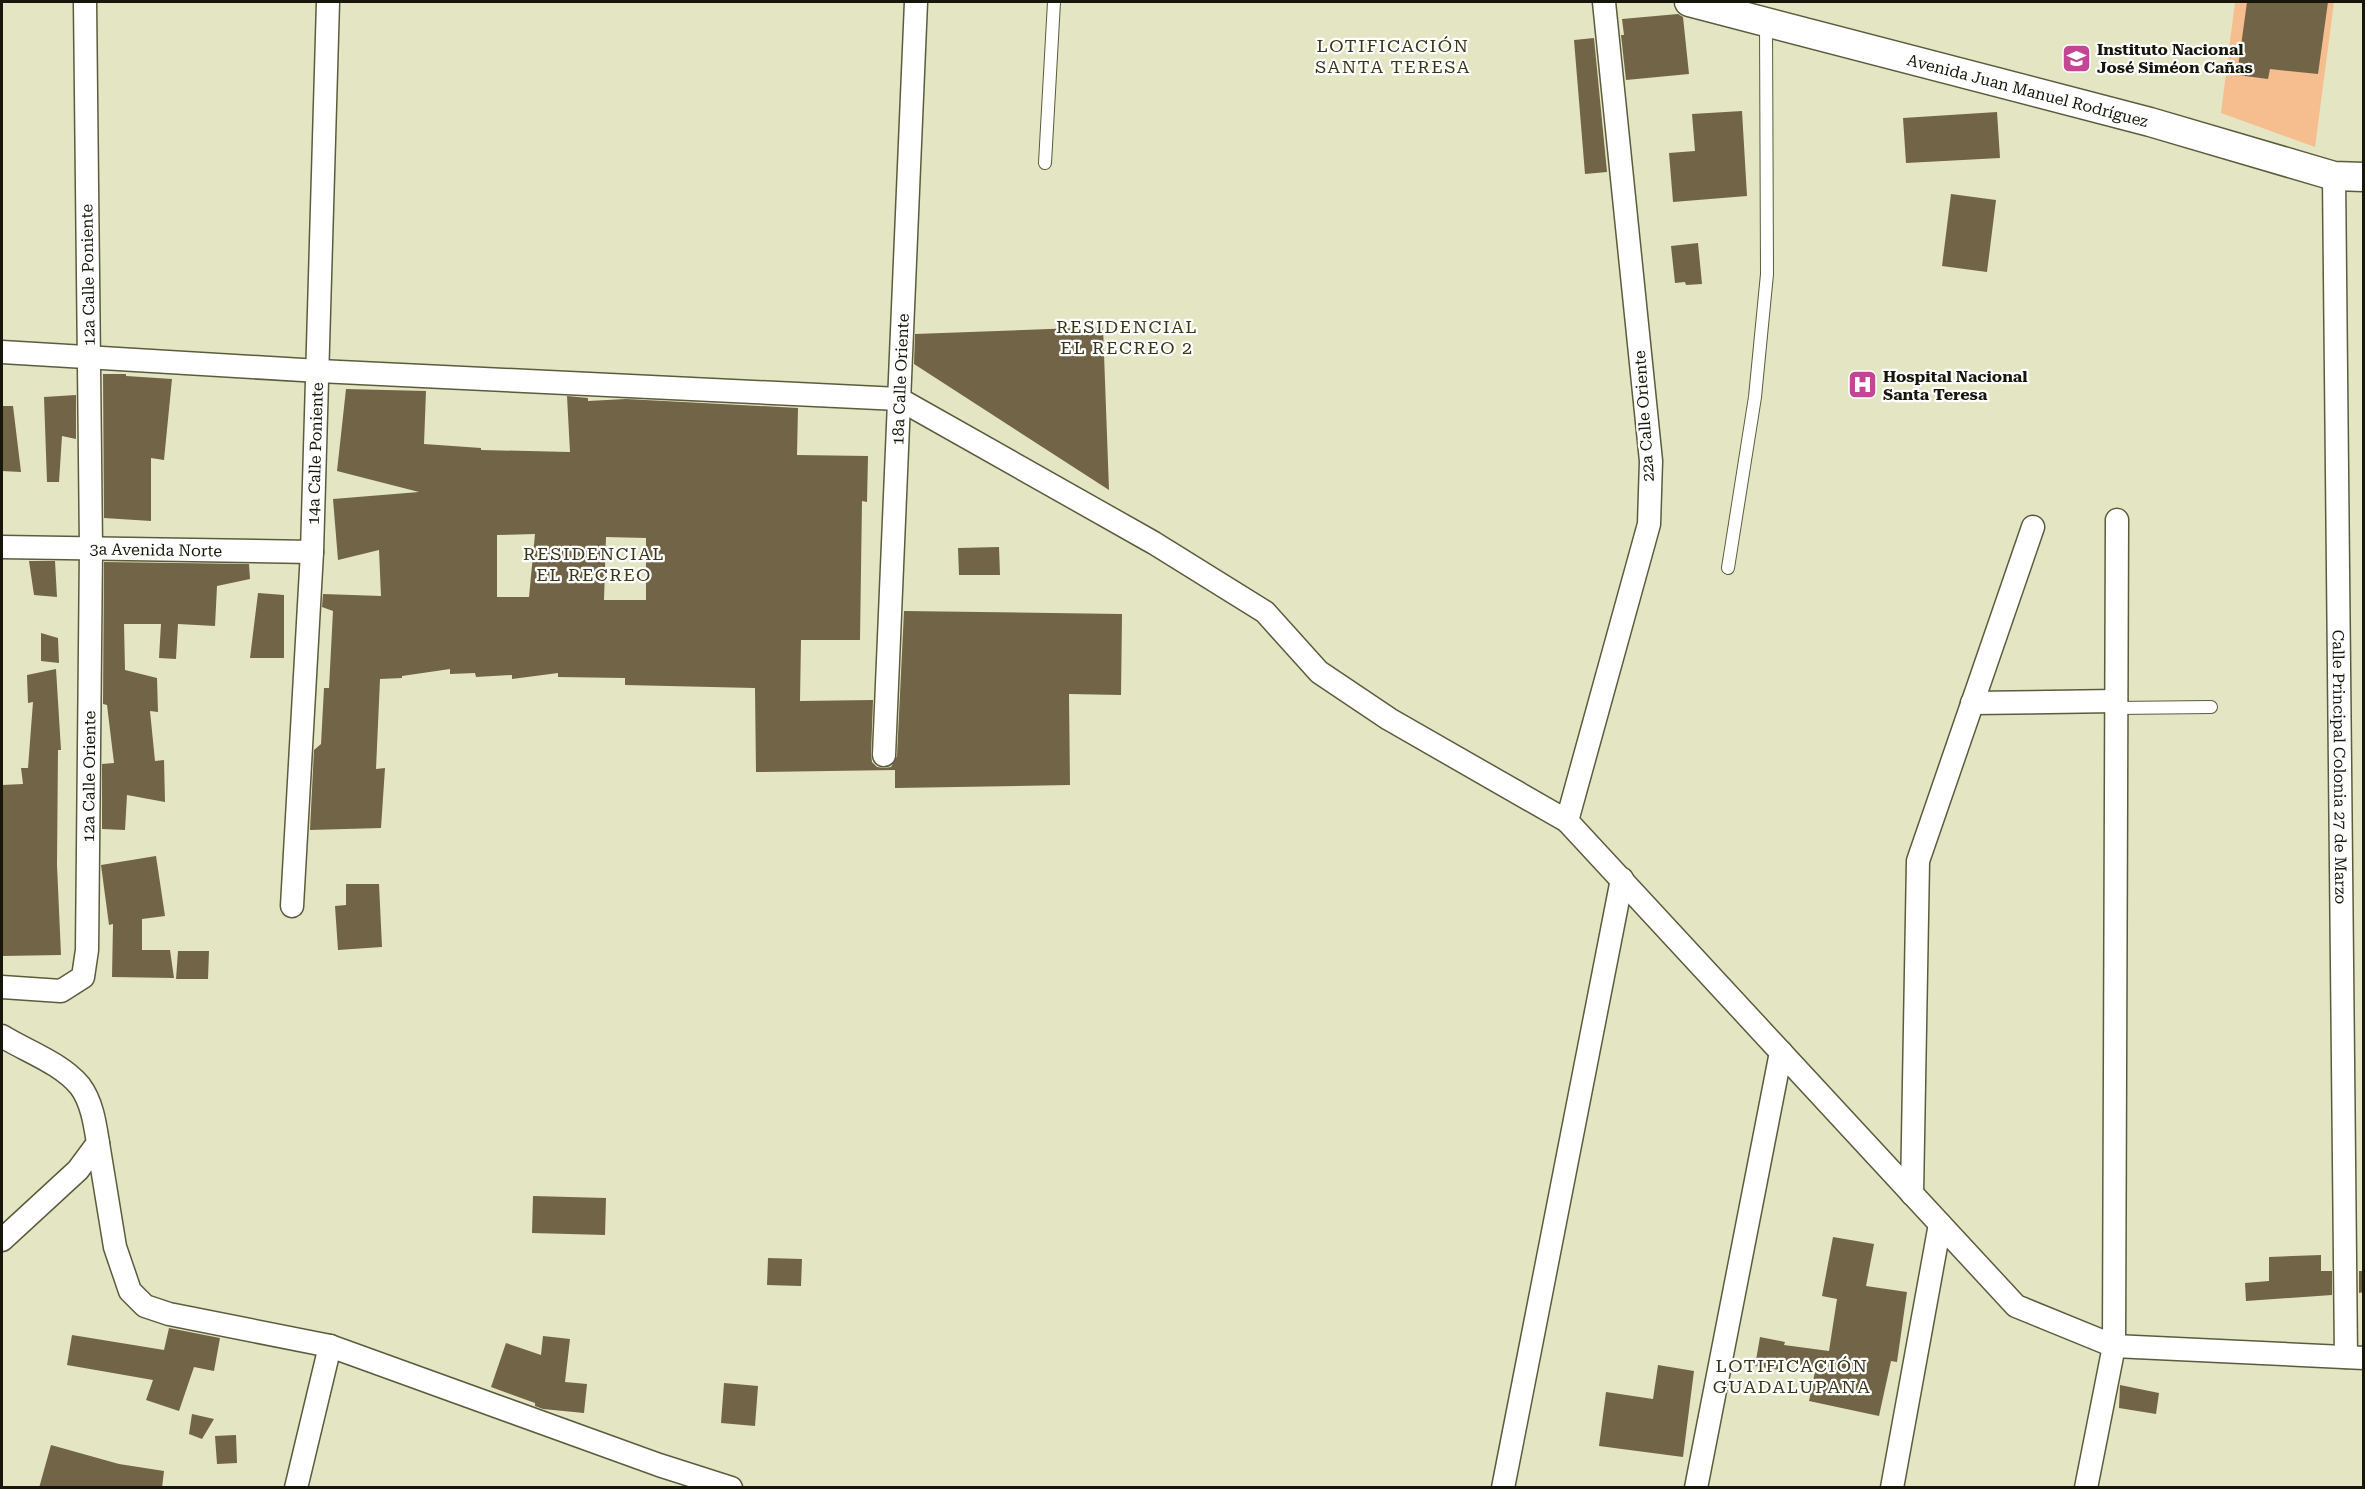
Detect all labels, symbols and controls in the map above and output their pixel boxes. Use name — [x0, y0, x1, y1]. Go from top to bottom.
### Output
district label: LOTIFICACIÓN SANTA TERESA — [1315, 35, 1471, 77]
place label: Instituto Nacional José Siméon Cañas — [2097, 40, 2253, 77]
school or university icon: Instituto Nacional José Siméon Cañas — [2060, 42, 2092, 74]
street label: Avenida Juan Manuel Rodríguez — [1905, 50, 2151, 131]
street label: 12a Calle Poniente — [77, 203, 99, 346]
street label: 18a Calle Oriente — [888, 313, 912, 446]
district label: RESIDENCIAL EL RECREO 2 — [1056, 316, 1198, 358]
street label: 22a Calle Oriente — [1630, 349, 1658, 482]
place label: Hospital Nacional Santa Teresa — [1883, 367, 2028, 404]
hospital icon: Hospital Nacional Santa Teresa — [1846, 369, 1878, 401]
street label: 14a Calle Poniente — [303, 382, 326, 525]
street label: 3a Avenida Norte — [90, 539, 223, 560]
district label: RESIDENCIAL EL RECREO — [523, 543, 665, 585]
street label: Calle Principal Colonia 27 de Marzo — [2329, 630, 2351, 905]
street label: 12a Calle Oriente — [79, 710, 99, 842]
district label: LOTIFICACIÓN GUADALUPANA — [1713, 1355, 1871, 1397]

